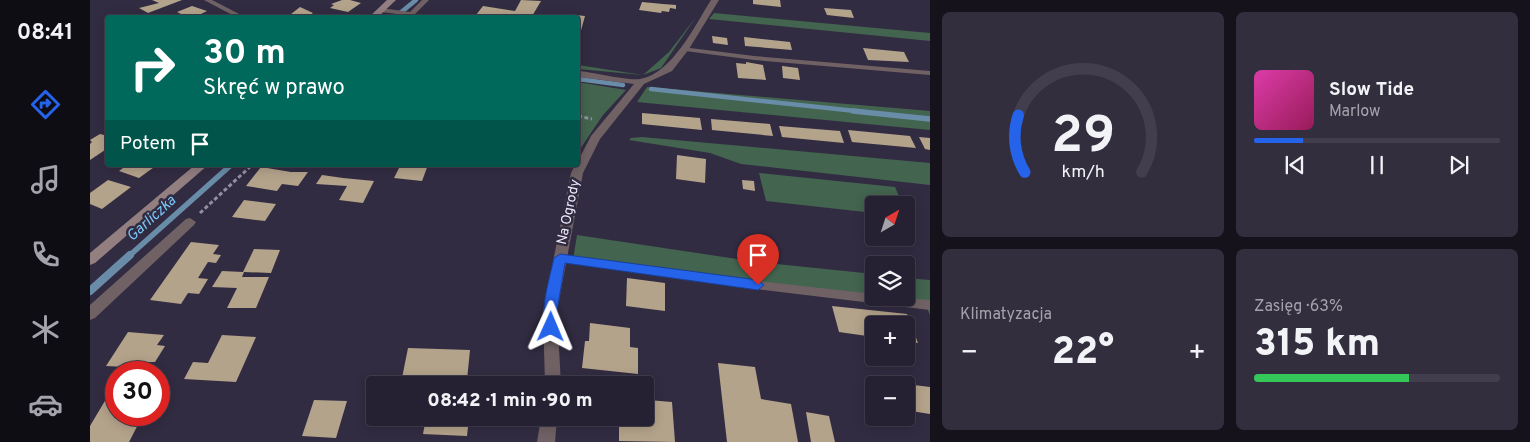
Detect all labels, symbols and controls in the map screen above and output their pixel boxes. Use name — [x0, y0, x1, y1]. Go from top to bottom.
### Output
text: 08:41 — [17, 20, 73, 47]
text: 30 m — [203, 32, 286, 76]
icon: right — [120, 35, 185, 100]
text: Skręć w prawo — [203, 75, 345, 102]
text: Slow Tide — [1329, 78, 1414, 102]
icon: directions — [28, 87, 63, 122]
text: Marlow — [1329, 102, 1381, 122]
text: 29 — [1051, 105, 1115, 171]
icon: arrive — [186, 130, 214, 158]
text: Potem — [120, 132, 176, 156]
icon: previous — [1281, 151, 1309, 179]
icon: pause — [1363, 151, 1391, 179]
icon: next — [1445, 151, 1473, 179]
text: km/h — [1061, 161, 1105, 184]
icon: music — [28, 162, 63, 197]
street label: Na Ogrody — [554, 178, 584, 246]
water label: Garliczka — [123, 192, 181, 246]
north arrow — [865, 196, 915, 246]
map controls — [865, 196, 915, 426]
pin — [737, 234, 779, 285]
icon: phone — [28, 237, 63, 272]
icon: arrive — [744, 241, 772, 269]
button: layers — [865, 256, 915, 306]
text: Zasięg · 63% — [1254, 297, 1343, 317]
position arrow — [524, 300, 576, 352]
text: Klimatyzacja — [960, 305, 1052, 325]
icon: climate — [28, 312, 63, 347]
button: + — [865, 316, 915, 366]
text: 315 km — [1254, 321, 1380, 370]
text: 22° — [1052, 329, 1114, 378]
text: − — [960, 336, 978, 372]
text: + — [1188, 336, 1206, 372]
speed limit sign: 30 — [105, 361, 170, 426]
button: − — [865, 376, 915, 426]
icon: car — [28, 387, 63, 422]
text: 08:42 · 1 min · 90 m — [427, 389, 593, 413]

